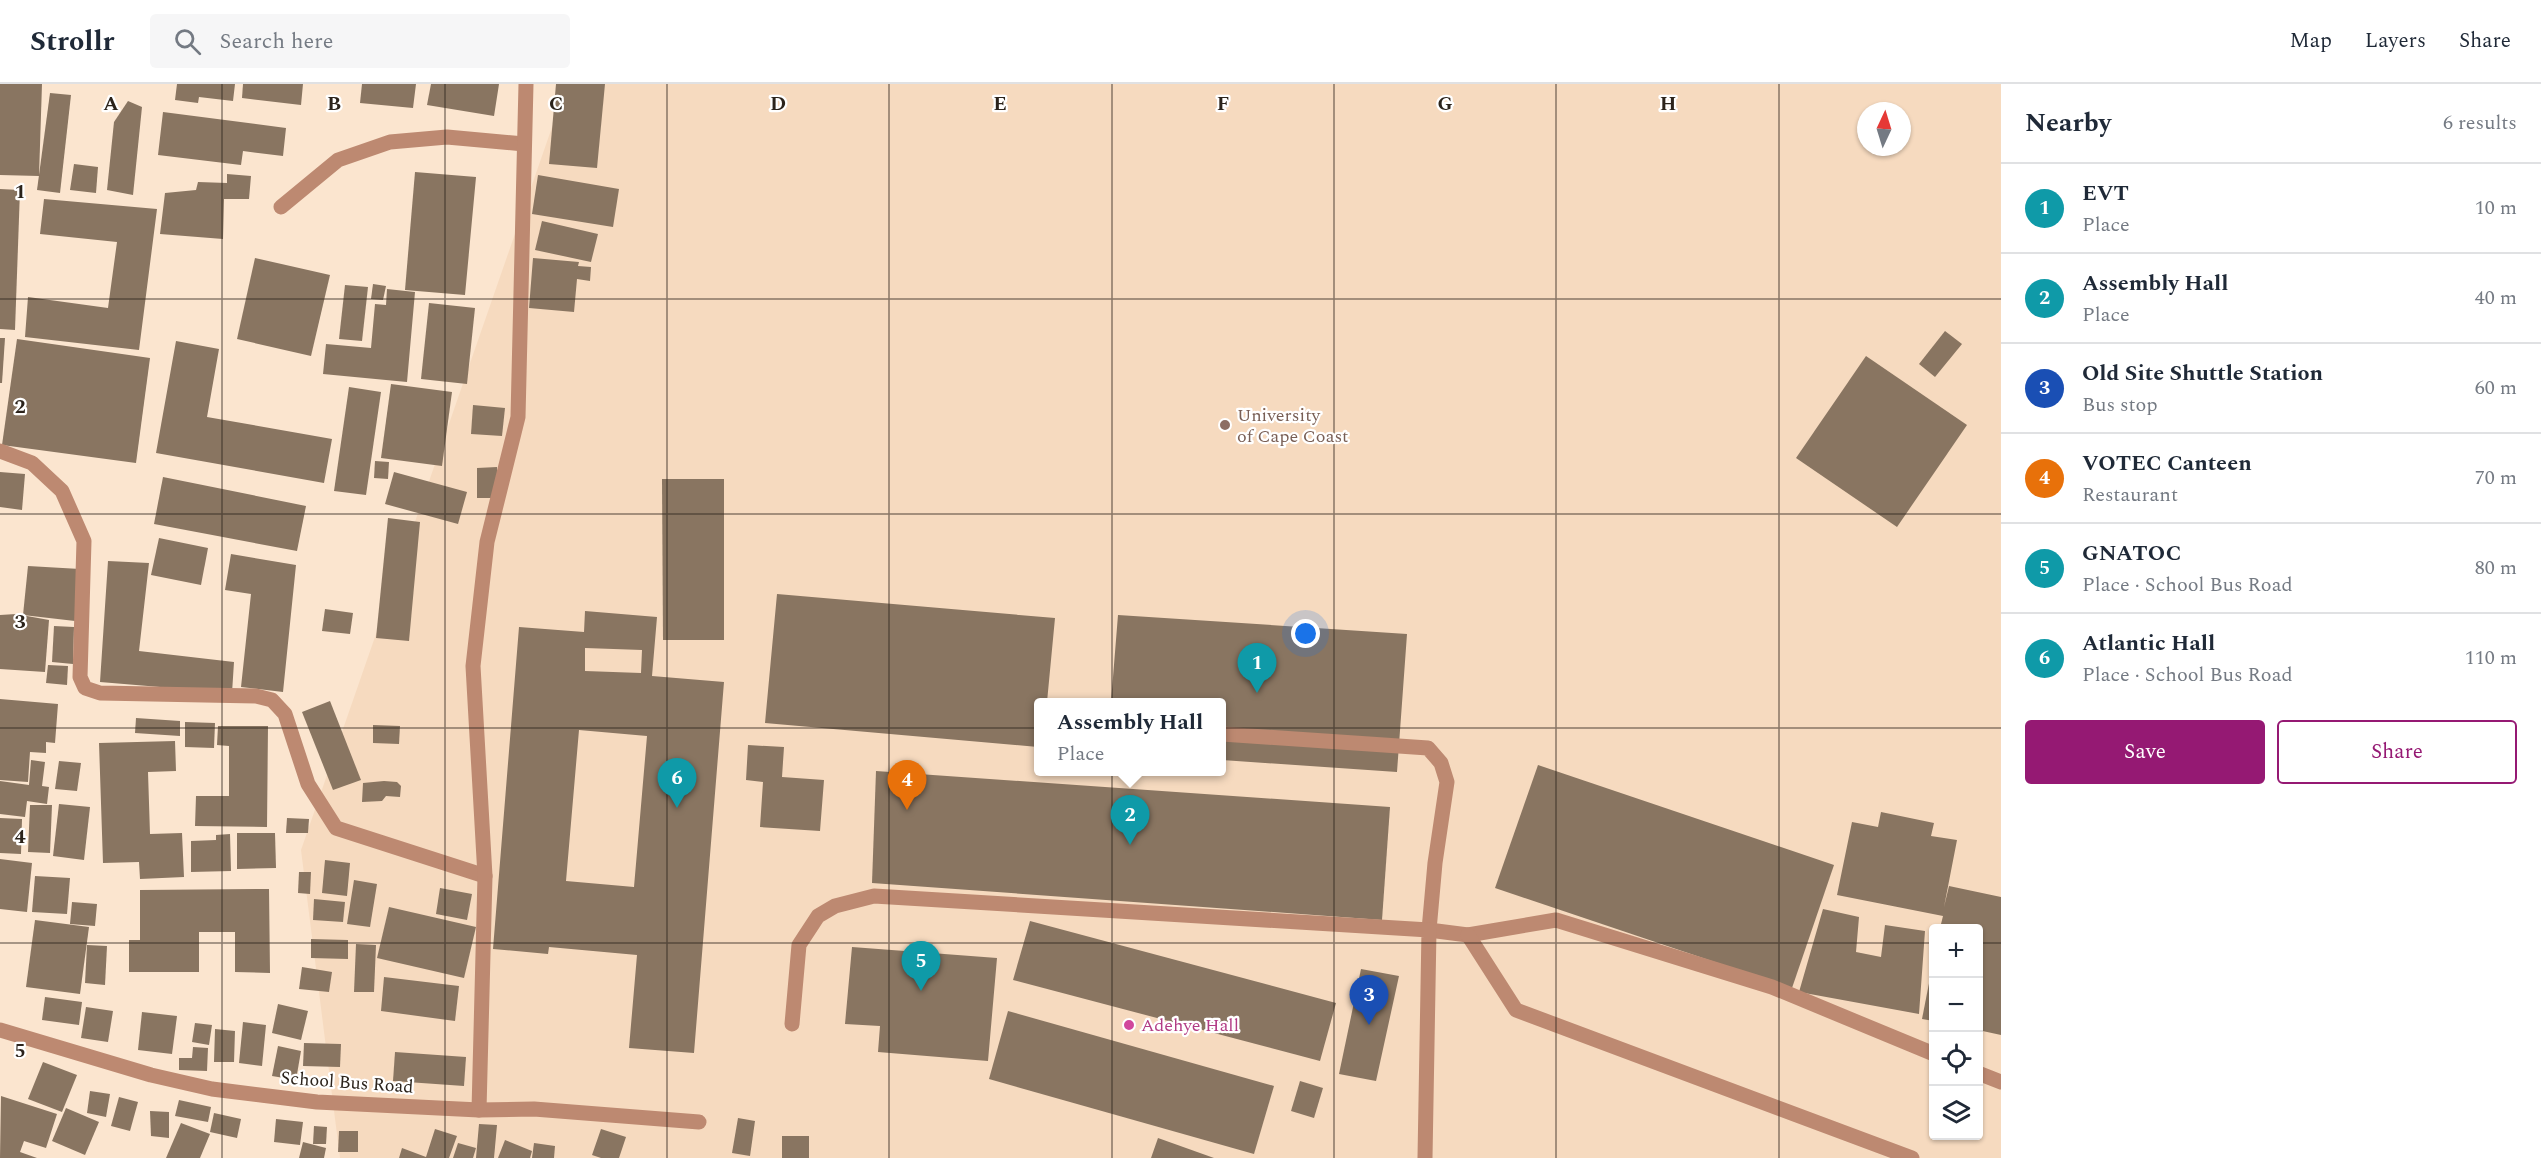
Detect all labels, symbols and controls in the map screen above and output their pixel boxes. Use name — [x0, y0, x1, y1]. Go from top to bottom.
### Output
search box — [150, 14, 570, 68]
text: Strollr — [30, 20, 114, 63]
icon: search — [171, 25, 204, 58]
text: Search here — [219, 25, 333, 58]
text: Map — [2290, 25, 2332, 57]
text: Layers — [2365, 25, 2426, 57]
text: Share — [2459, 25, 2511, 57]
text: A — [103, 89, 119, 119]
text: B — [327, 89, 341, 119]
text: C — [549, 89, 563, 119]
text: D — [770, 89, 786, 119]
text: E — [993, 89, 1007, 119]
text: F — [1217, 89, 1229, 119]
text: G — [1437, 89, 1453, 119]
text: H — [1660, 89, 1676, 119]
north arrow — [1857, 102, 1911, 156]
text: Nearby — [2025, 103, 2111, 143]
text: 6 results — [2443, 108, 2517, 138]
text: 1 — [14, 177, 26, 207]
text: EVT — [2082, 177, 2129, 210]
text: 1 — [2039, 193, 2050, 223]
text: 10 m — [2475, 193, 2517, 223]
text: Place — [2082, 210, 2130, 240]
text: Assembly Hall — [2082, 267, 2228, 300]
text: 2 — [2039, 283, 2050, 313]
text: 40 m — [2475, 283, 2517, 313]
text: Place — [2082, 300, 2130, 330]
text: Old Site Shuttle Station — [2082, 357, 2323, 390]
text: 3 — [2039, 373, 2050, 403]
text: 60 m — [2475, 373, 2517, 403]
text: Bus stop — [2082, 390, 2158, 420]
text: 2 — [14, 392, 26, 422]
place label: University of Cape Coast — [1237, 402, 1348, 450]
marker: University of Cape Coast — [1218, 418, 1232, 432]
text: VOTEC Canteen — [2082, 447, 2252, 480]
text: 4 — [2039, 463, 2050, 493]
text: 70 m — [2475, 463, 2517, 493]
text: Restaurant — [2082, 480, 2178, 510]
text: GNATOC — [2082, 537, 2181, 570]
text: 5 — [2039, 553, 2050, 583]
text: 80 m — [2475, 553, 2517, 583]
text: Place · School Bus Road — [2082, 570, 2293, 600]
text: 3 — [14, 607, 26, 637]
your location — [1291, 619, 1320, 648]
text: Atlantic Hall — [2082, 627, 2215, 660]
text: 6 — [2039, 643, 2050, 673]
text: 110 m — [2465, 643, 2517, 673]
pin: 1 — [1238, 644, 1276, 693]
text: Place · School Bus Road — [2082, 660, 2293, 690]
popup — [1034, 698, 1226, 776]
text: Assembly Hall — [1057, 706, 1203, 739]
button: Save — [2025, 720, 2265, 784]
button: Share — [2277, 720, 2517, 784]
text: Place — [1057, 739, 1105, 769]
pin: 6 — [658, 758, 696, 808]
pin: 4 — [888, 760, 926, 810]
pin: 2 — [1110, 796, 1150, 845]
text: 4 — [14, 822, 26, 852]
map controls — [1929, 924, 1983, 1140]
button: + — [1929, 924, 1983, 978]
pin: 5 — [902, 942, 940, 991]
pin: 3 — [1350, 976, 1388, 1025]
button: − — [1929, 978, 1983, 1032]
place label: Adehye Hall — [1141, 1012, 1239, 1039]
marker: Adehye Hall — [1122, 1018, 1136, 1032]
button: locate — [1929, 1032, 1983, 1086]
text: 5 — [14, 1036, 26, 1066]
street label: School Bus Road — [280, 1064, 414, 1101]
button: layers — [1929, 1086, 1983, 1140]

